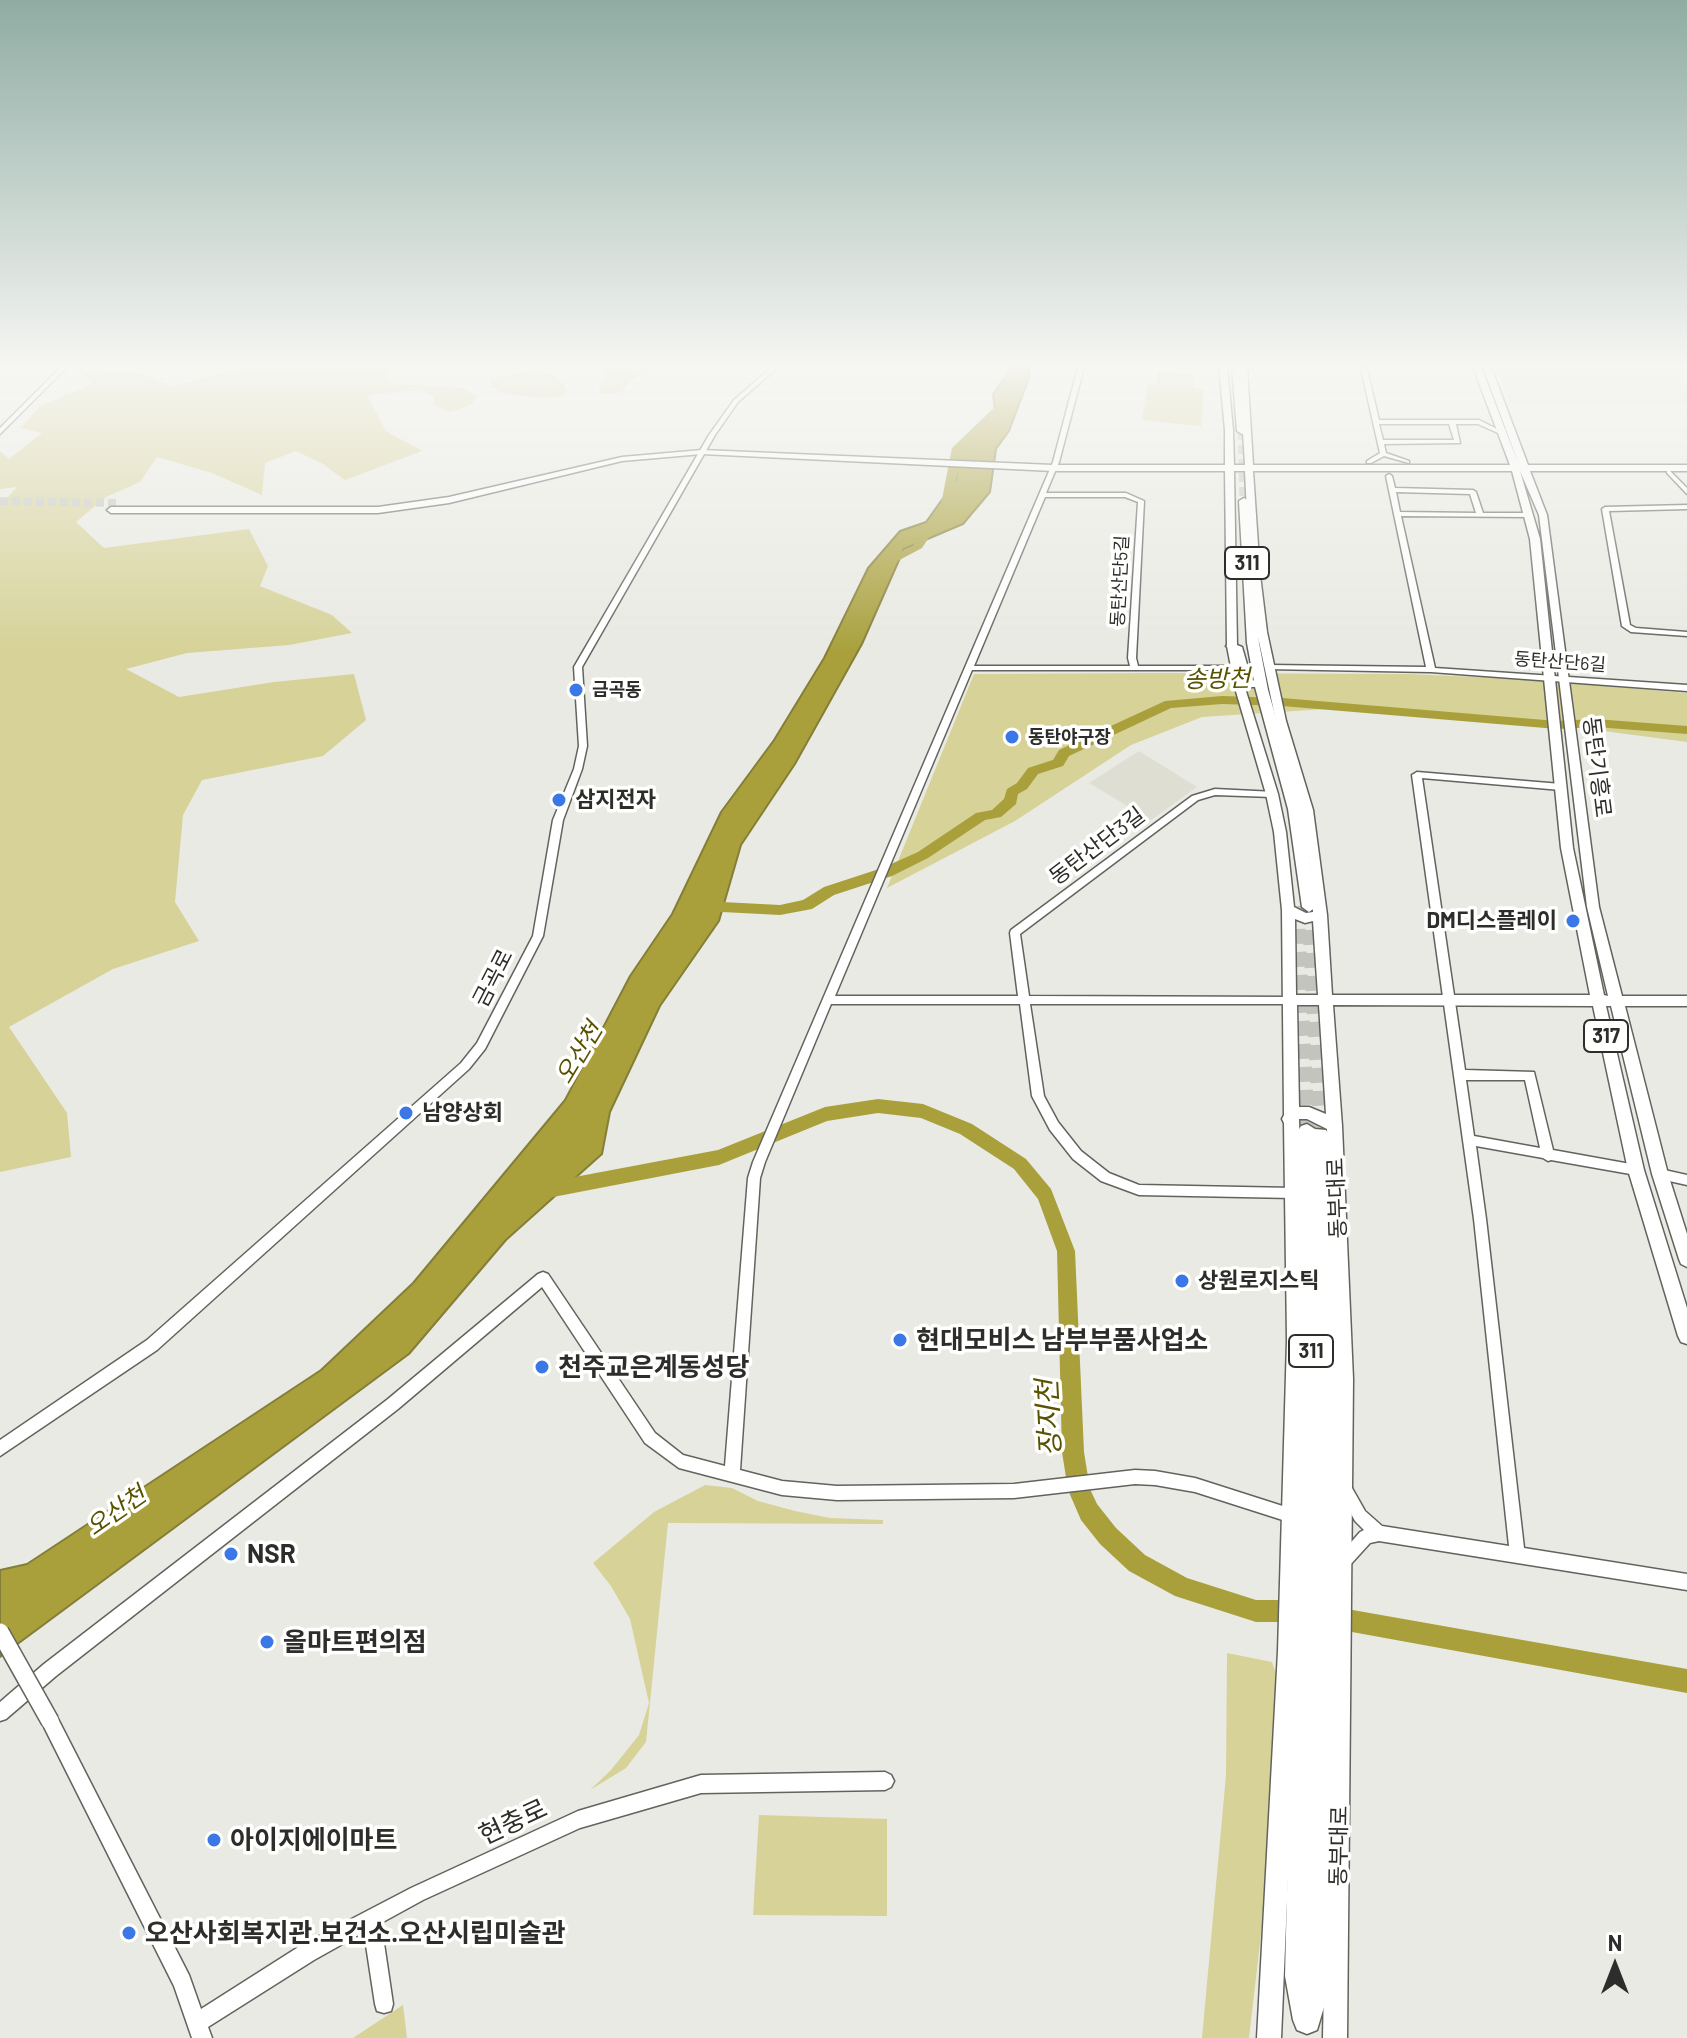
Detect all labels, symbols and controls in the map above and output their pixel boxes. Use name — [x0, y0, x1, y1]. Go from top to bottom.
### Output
street label: 동탄산단5길 — [1107, 534, 1133, 628]
road number: 311 — [1225, 547, 1269, 579]
street label: 동탄산단6길 — [1513, 648, 1607, 676]
water label: 송방천 — [1184, 664, 1250, 694]
place label: 금곡동 — [592, 679, 642, 701]
marker: 금곡동 — [567, 681, 585, 699]
street label: 동탄기흥로 — [1578, 715, 1616, 819]
place label: 동탄야구장 — [1028, 726, 1111, 748]
marker: 동탄야구장 — [1003, 728, 1021, 746]
place label: 삼지전자 — [575, 787, 656, 813]
marker: 삼지전자 — [550, 791, 568, 809]
street label: 동탄산단3길 — [1044, 802, 1150, 890]
place label: DM디스플레이 — [1426, 908, 1557, 934]
marker: DM디스플레이 — [1564, 912, 1582, 930]
street label: 금곡로 — [467, 945, 519, 1011]
water label: 오산천 — [550, 1017, 608, 1089]
road number: 317 — [1584, 1020, 1628, 1052]
place label: 남양상회 — [422, 1100, 503, 1126]
marker: 남양상회 — [397, 1104, 415, 1122]
street label: 동부대로 — [1322, 1157, 1352, 1239]
place label: 상원로지스틱 — [1198, 1268, 1319, 1294]
marker: 상원로지스틱 — [1173, 1272, 1191, 1290]
place label: 현대모비스 남부부품사업소 — [916, 1324, 1208, 1356]
marker: 현대모비스 남부부품사업소 — [891, 1331, 909, 1349]
road number: 311 — [1289, 1335, 1333, 1367]
place label: 천주교은계동성당 — [558, 1351, 749, 1383]
marker: 천주교은계동성당 — [533, 1358, 551, 1376]
water label: 장지천 — [1030, 1379, 1068, 1457]
water label: 오산천 — [81, 1480, 151, 1542]
place label: NSR — [247, 1538, 296, 1570]
marker: NSR — [222, 1545, 240, 1563]
place label: 올마트편의점 — [283, 1626, 427, 1658]
marker: 올마트편의점 — [258, 1633, 276, 1651]
street label: 현충로 — [474, 1793, 552, 1851]
street label: 동부대로 — [1325, 1805, 1353, 1887]
place label: 아이지에이마트 — [230, 1824, 397, 1856]
marker: 아이지에이마트 — [205, 1831, 223, 1849]
place label: 오산사회복지관.보건소.오산시립미술관 — [145, 1917, 566, 1949]
marker: 오산사회복지관.보건소.오산시립미술관 — [120, 1924, 138, 1942]
north arrow — [1575, 1926, 1655, 2006]
text: N — [1608, 1929, 1622, 1955]

